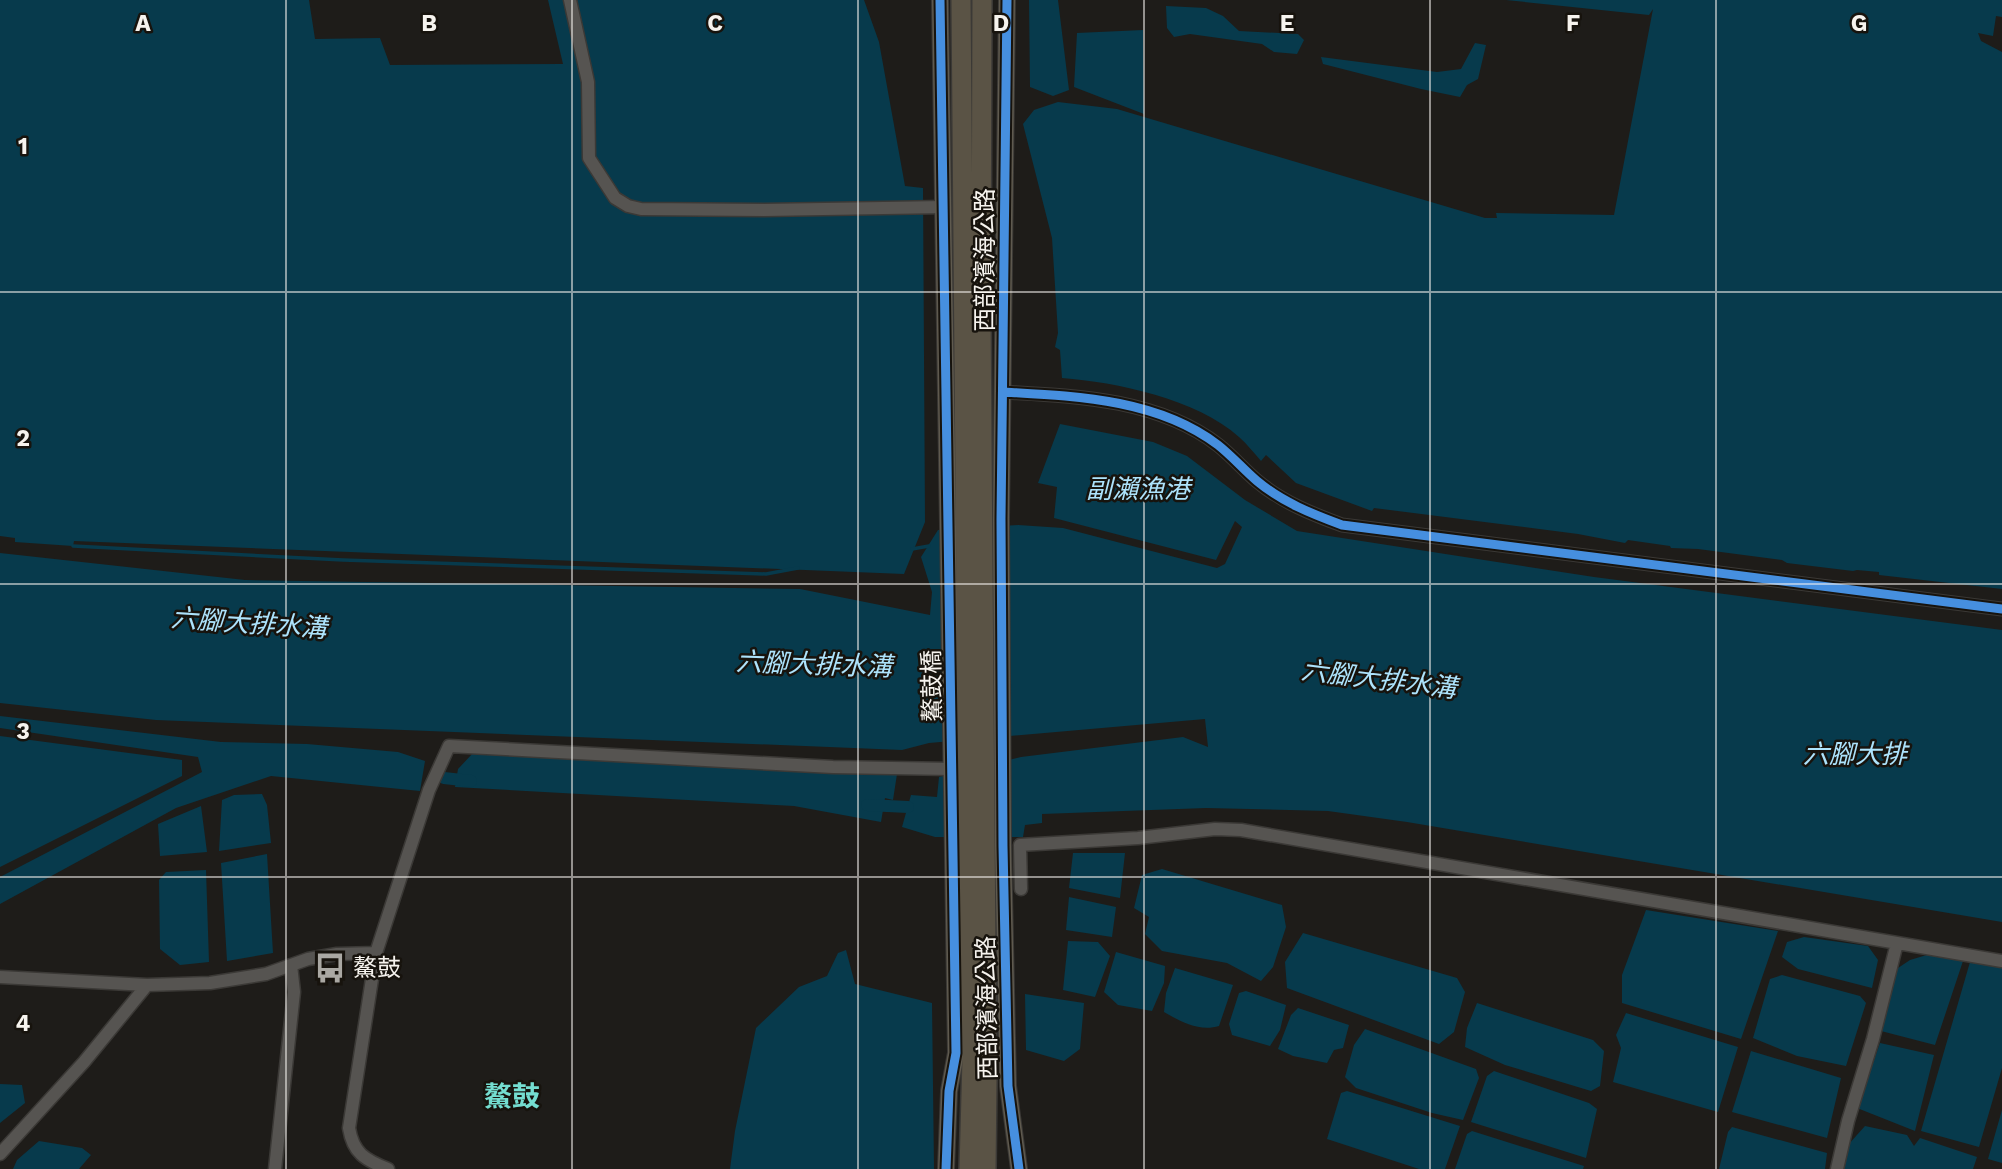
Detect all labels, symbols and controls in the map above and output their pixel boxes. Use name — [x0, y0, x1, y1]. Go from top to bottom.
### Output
text: A — [135, 10, 151, 37]
text: B — [421, 10, 437, 37]
text: C — [707, 10, 723, 37]
text: D — [993, 10, 1009, 37]
text: E — [1280, 10, 1294, 37]
text: F — [1566, 10, 1580, 37]
text: G — [1851, 10, 1867, 37]
text: 1 — [18, 133, 28, 160]
street label: 西部濱海公路 — [971, 188, 999, 332]
text: 2 — [16, 425, 30, 452]
water label: 副瀨漁港 — [1086, 474, 1194, 504]
water label: 六腳大排水溝 — [170, 603, 332, 644]
water label: 六腳大排水溝 — [736, 646, 896, 682]
street label: 鰲鼓橋 — [917, 650, 947, 722]
water label: 六腳大排水溝 — [1300, 655, 1462, 704]
text: 3 — [16, 718, 30, 745]
water label: 六腳大排 — [1803, 739, 1910, 769]
street label: 西部濱海公路 — [972, 936, 1002, 1080]
bus stop icon: 鰲鼓 — [313, 951, 347, 985]
place label: 鰲鼓 — [353, 954, 401, 982]
text: 4 — [16, 1010, 31, 1037]
district label: 鰲鼓 — [484, 1080, 540, 1113]

